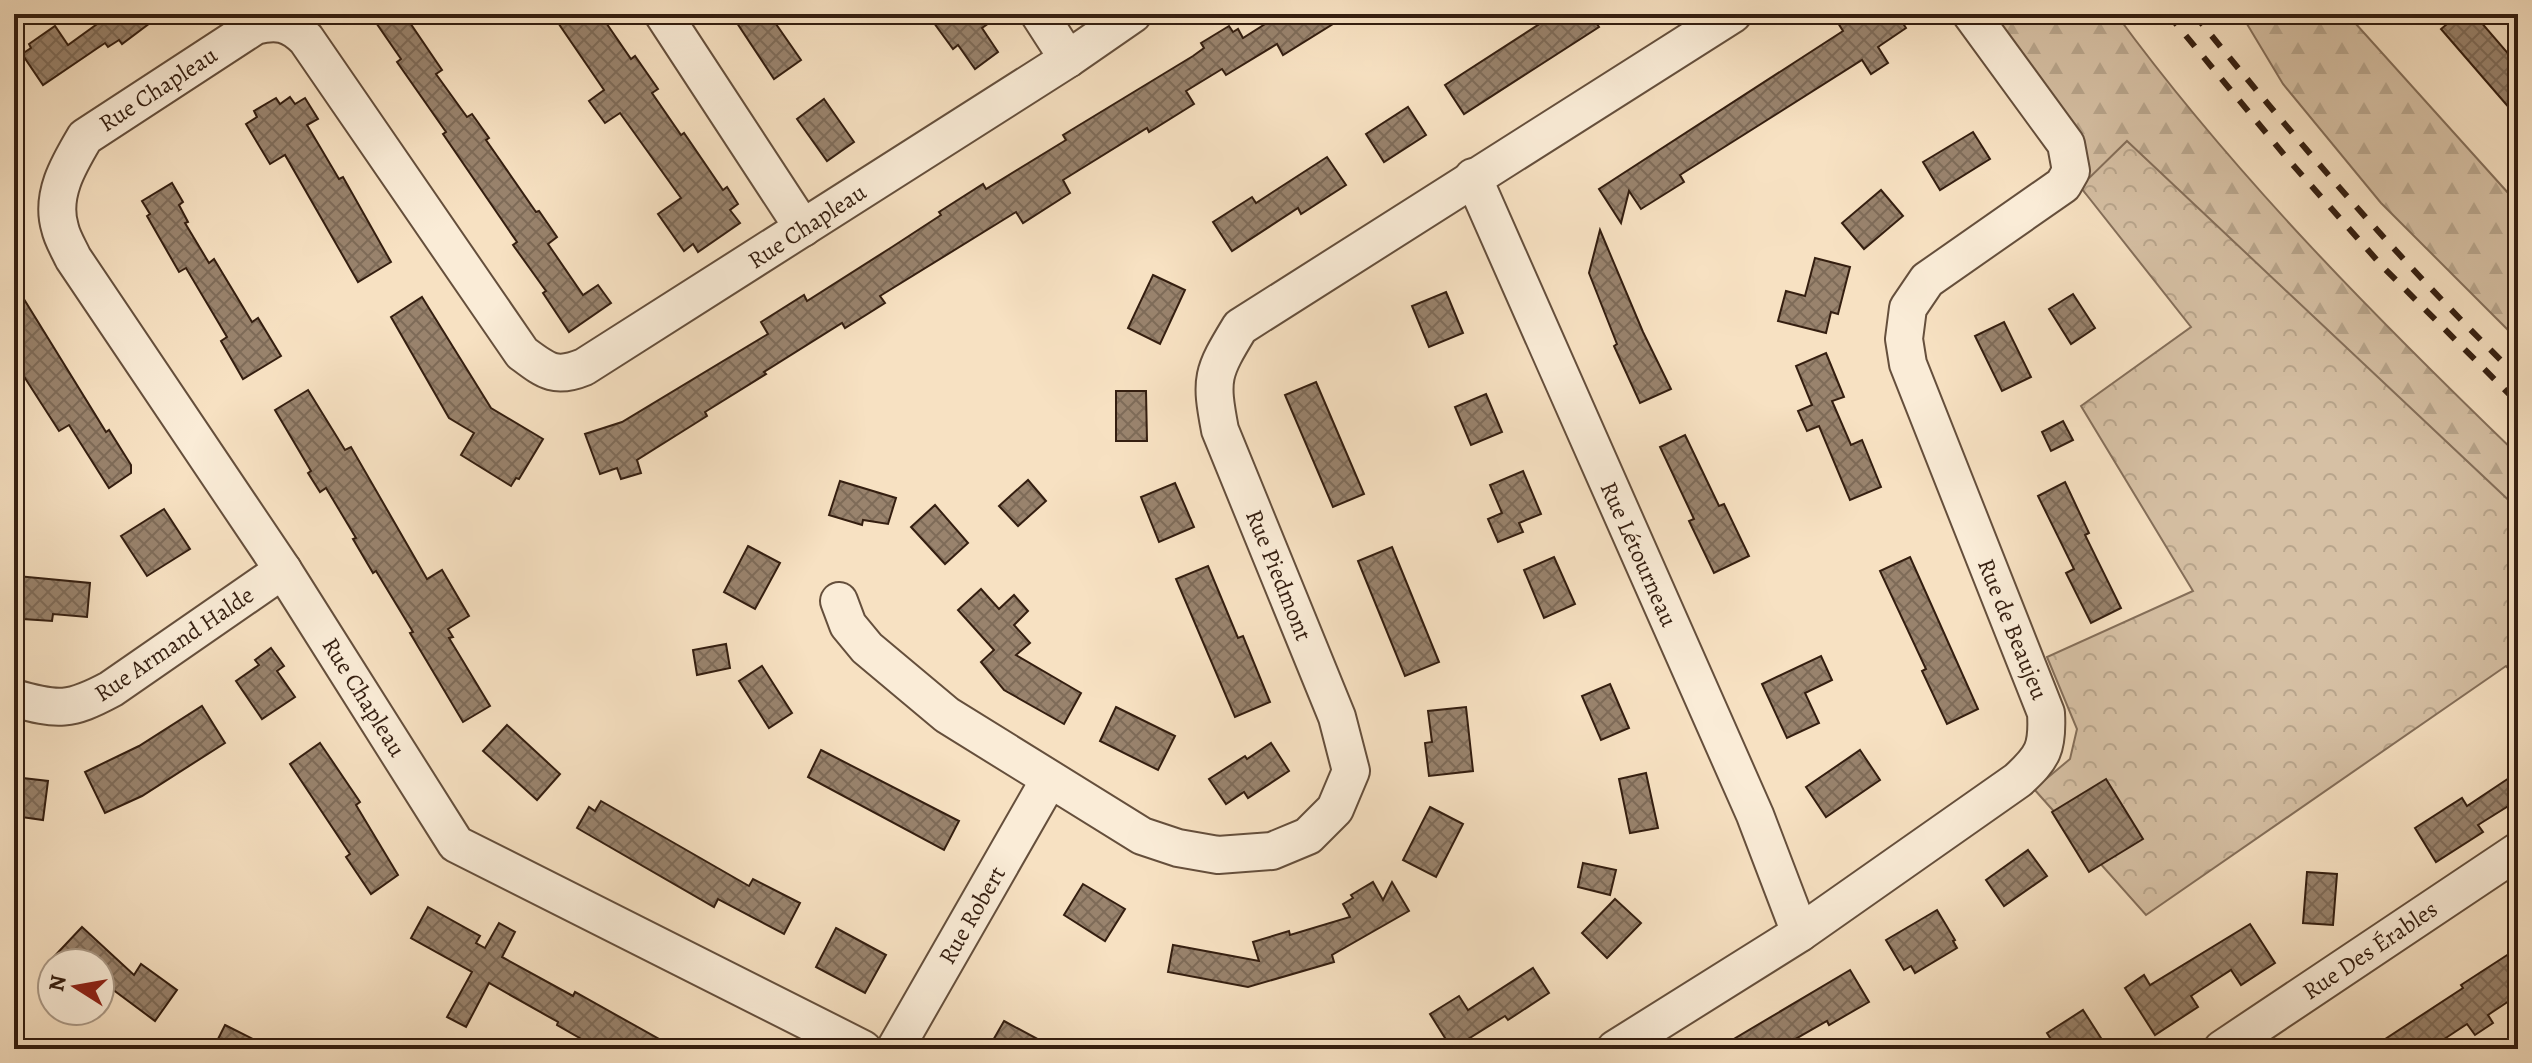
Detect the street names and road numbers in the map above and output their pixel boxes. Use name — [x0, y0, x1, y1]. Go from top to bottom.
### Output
street label: Rue Chapleau — [93, 39, 223, 139]
street label: Rue Chapleau — [742, 176, 872, 276]
street label: Rue Létourneau — [1593, 476, 1685, 632]
street label: Rue Piedmont — [1238, 505, 1320, 645]
street label: Rue de Beaujeu — [1970, 554, 2056, 704]
street label: Rue Armand Halde — [88, 579, 260, 709]
street label: Rue Chapleau — [315, 631, 413, 763]
street label: Rue Robert — [931, 860, 1013, 970]
street label: Rue Des Érables — [2296, 893, 2444, 1007]

